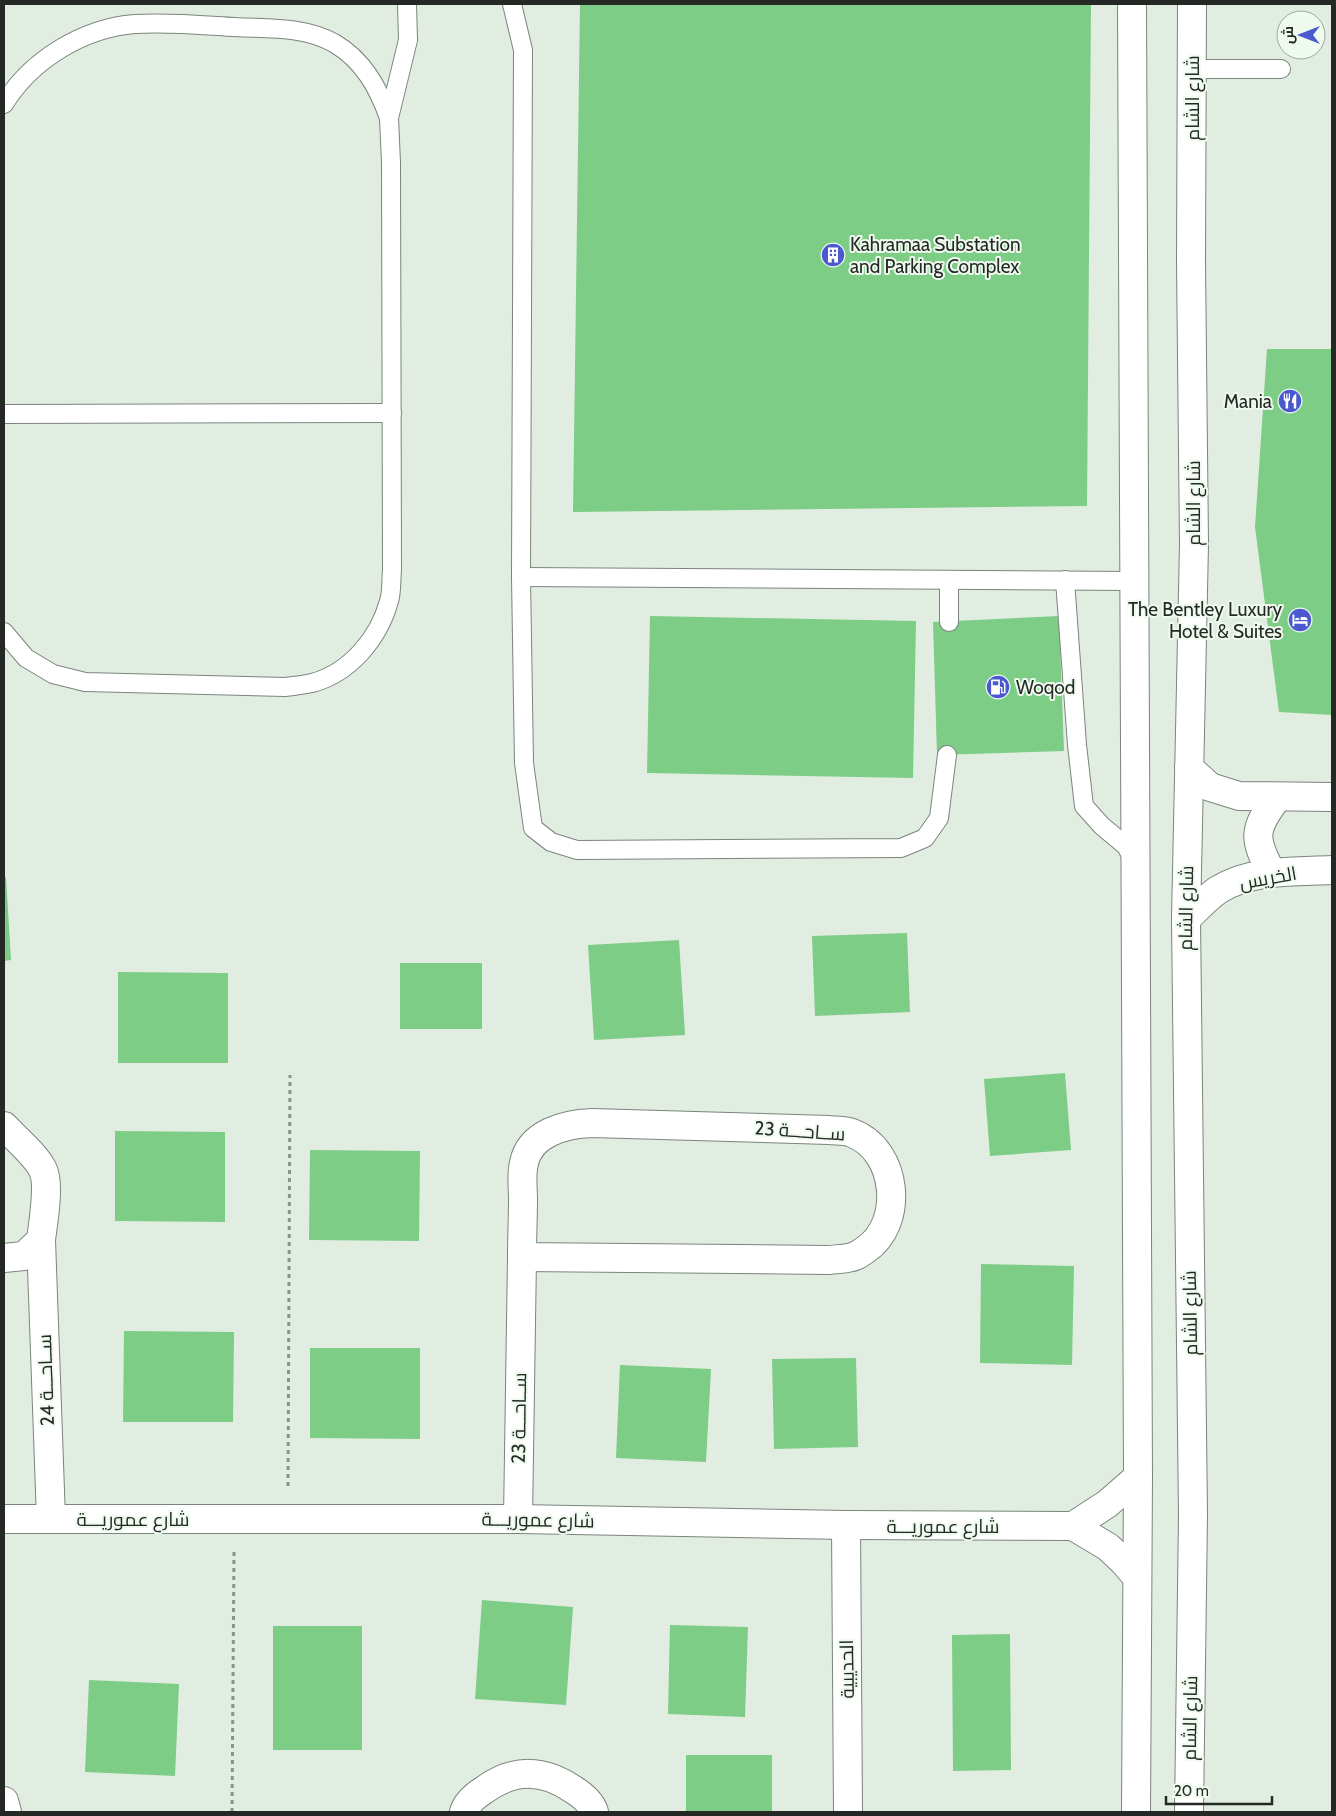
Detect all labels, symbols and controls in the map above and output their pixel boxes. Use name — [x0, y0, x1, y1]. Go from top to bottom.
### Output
north arrow — [1276, 10, 1326, 60]
text: ش — [1279, 26, 1297, 44]
street label: شارع الشام — [1181, 55, 1206, 141]
place label: Kahramaa Substation and Parking Complex — [850, 233, 1021, 278]
building icon: Kahramaa Substation and Parking Complex — [820, 242, 846, 268]
restaurant icon: Mania — [1277, 388, 1303, 414]
place label: Mania — [1224, 390, 1272, 413]
street label: شارع الشام — [1182, 460, 1207, 546]
place label: The Bentley Luxury Hotel & Suites — [1128, 598, 1282, 643]
hotel icon: The Bentley Luxury Hotel & Suites — [1287, 607, 1313, 633]
fuel station icon: Woqod — [985, 674, 1011, 700]
place label: Woqod — [1016, 676, 1075, 699]
street label: الخريس — [1238, 862, 1298, 894]
street label: شارع الشام — [1174, 865, 1200, 951]
street label: ســاحـــة 23 — [754, 1116, 846, 1146]
street label: شارع الشام — [1178, 1270, 1204, 1356]
street label: ســاحـــة 24 — [33, 1334, 59, 1426]
street label: ســاحـــة 23 — [507, 1372, 531, 1464]
street label: شارع عموريـــة — [77, 1508, 189, 1533]
street label: شارع عموريـــة — [481, 1508, 595, 1534]
street label: شارع عموريـــة — [887, 1515, 999, 1540]
street label: الحديبية — [835, 1639, 859, 1699]
street label: شارع الشام — [1178, 1675, 1204, 1761]
scale bar — [1166, 1774, 1272, 1806]
text: 20 m — [1174, 1782, 1209, 1800]

